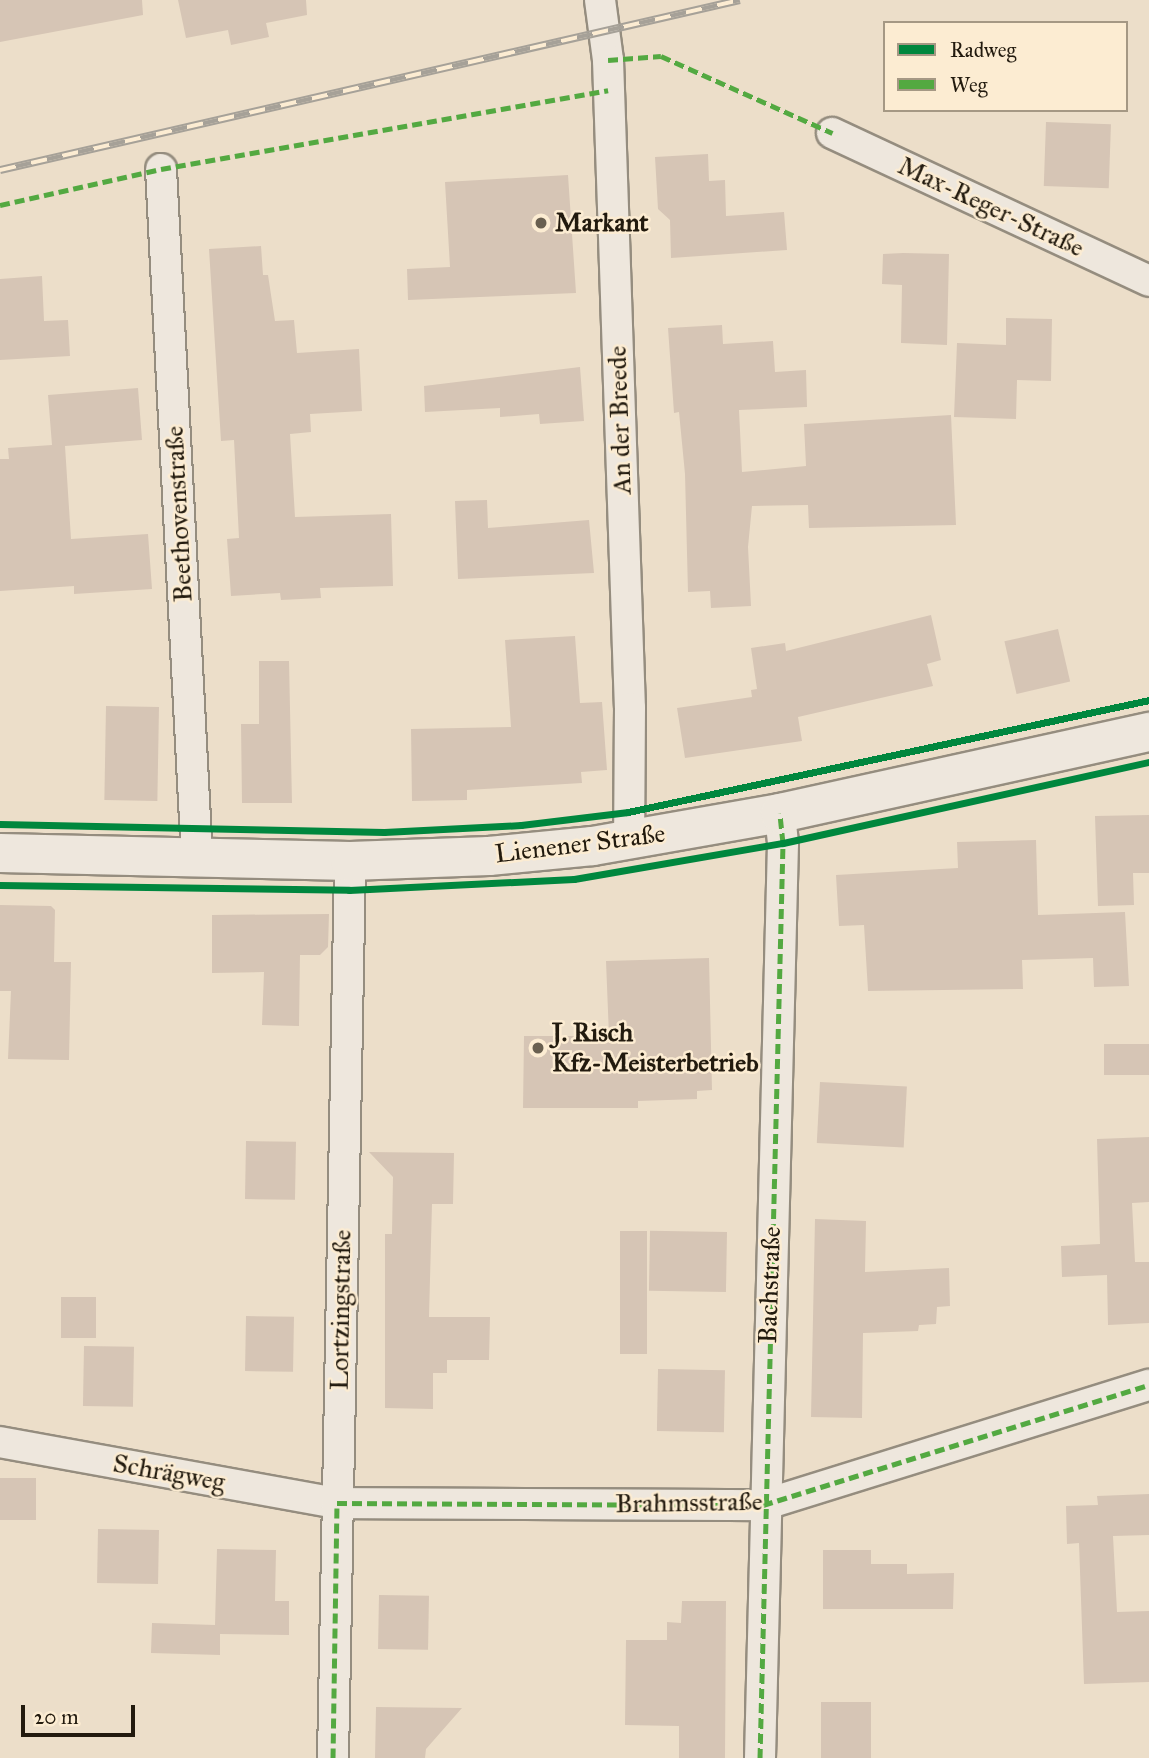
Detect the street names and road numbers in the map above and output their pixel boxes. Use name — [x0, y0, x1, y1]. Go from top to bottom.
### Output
street label: Max-Reger-Straße — [893, 150, 1089, 264]
street label: An der Breede — [602, 345, 638, 495]
street label: Beethovenstraße — [159, 425, 199, 603]
street label: Lienener Straße — [493, 818, 667, 870]
street label: Bachstraße — [752, 1226, 788, 1344]
street label: Lortzingstraße — [324, 1230, 358, 1390]
street label: Schrägweg — [110, 1448, 228, 1498]
street label: Brahmsstraße — [615, 1486, 763, 1520]

